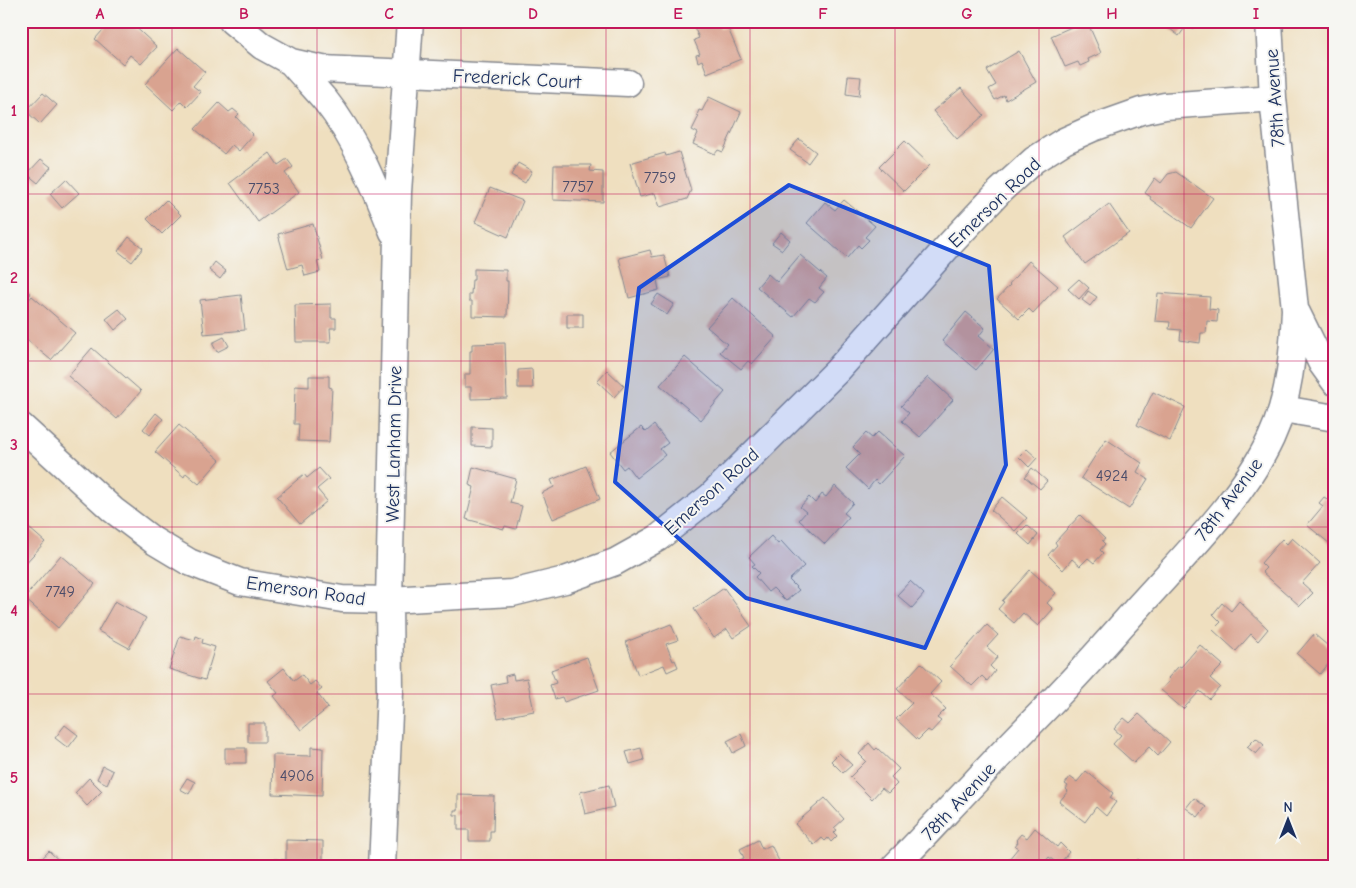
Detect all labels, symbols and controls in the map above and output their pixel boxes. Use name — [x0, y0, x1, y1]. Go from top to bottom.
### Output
text: A — [96, 5, 105, 23]
text: B — [239, 5, 249, 23]
text: C — [384, 5, 394, 23]
text: D — [528, 5, 538, 23]
text: E — [673, 5, 683, 23]
text: F — [818, 5, 828, 23]
text: G — [961, 5, 973, 23]
text: H — [1106, 5, 1118, 23]
text: I — [1253, 5, 1259, 23]
street label: 78th Avenue — [1261, 48, 1289, 148]
street label: Frederick Court — [452, 65, 582, 93]
text: 1 — [11, 102, 17, 120]
street label: Emerson Road — [944, 153, 1046, 252]
house number: 7759 — [644, 169, 676, 187]
house number: 7757 — [562, 178, 594, 196]
house number: 7753 — [248, 180, 280, 198]
text: 2 — [10, 269, 18, 287]
street label: West Lanham Drive — [382, 365, 406, 523]
text: 3 — [10, 436, 18, 454]
street label: Emerson Road — [660, 443, 764, 540]
street label: 78th Avenue — [1190, 454, 1267, 546]
house number: 4924 — [1096, 467, 1128, 485]
street label: Emerson Road — [245, 572, 367, 610]
house number: 7749 — [45, 583, 75, 601]
text: 4 — [10, 602, 18, 620]
street label: 78th Avenue — [917, 758, 1000, 845]
house number: 4906 — [280, 767, 314, 785]
text: 5 — [10, 769, 18, 787]
north arrow — [1264, 796, 1314, 846]
text: N — [1283, 799, 1293, 816]

